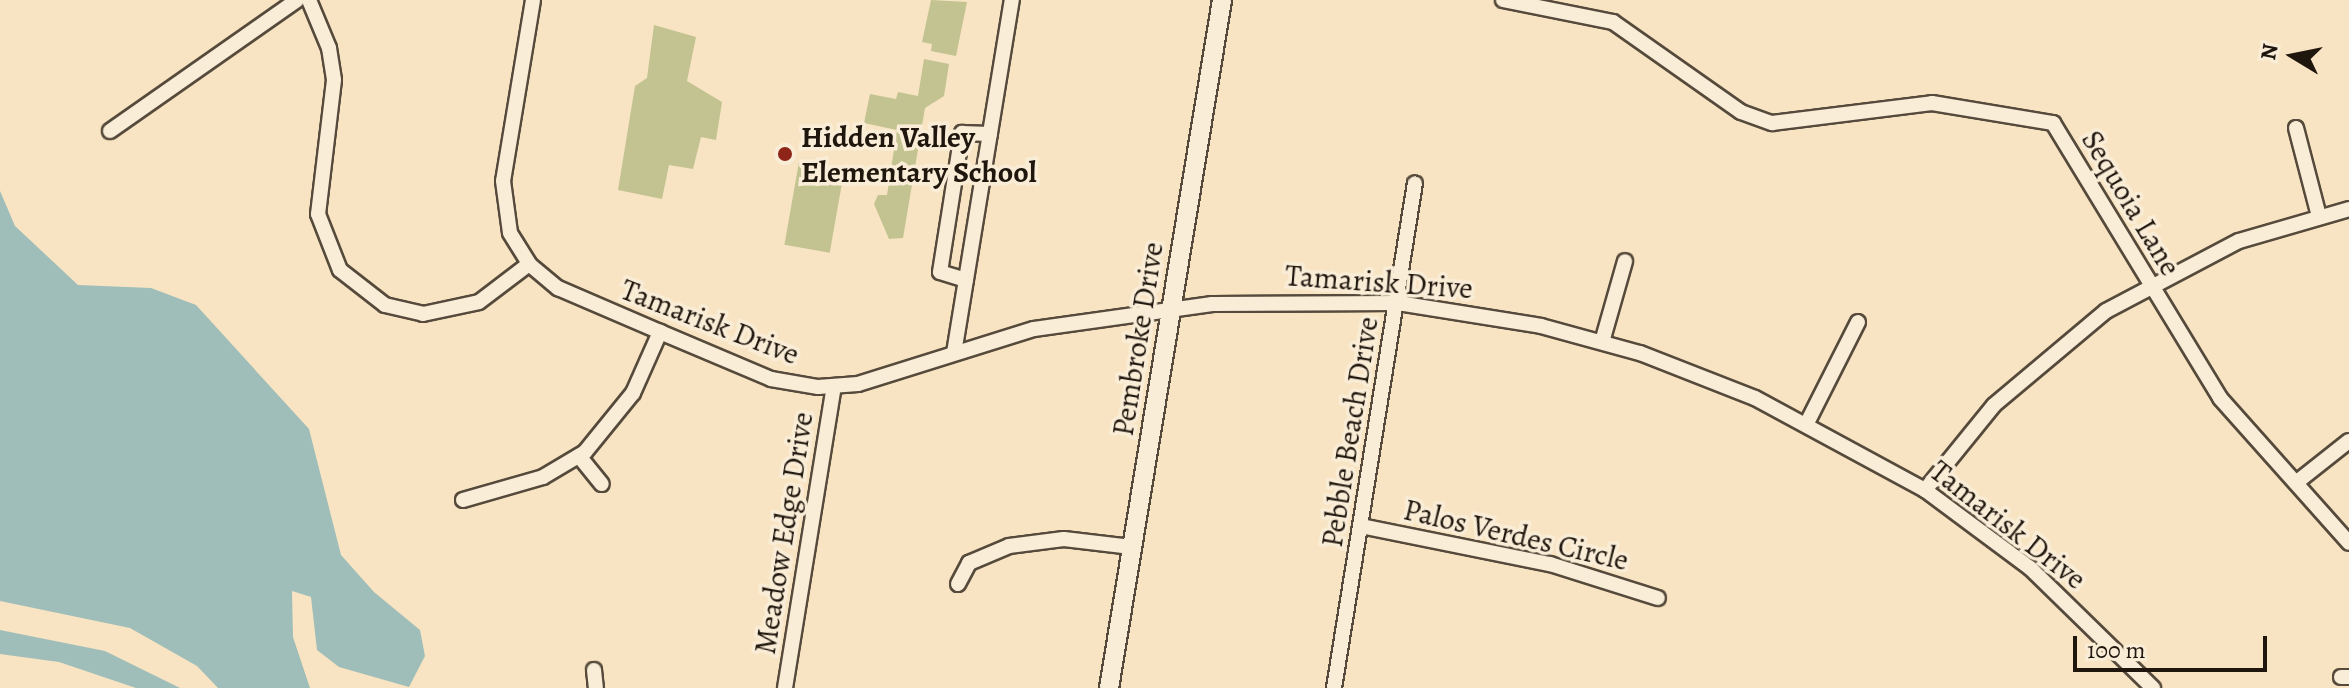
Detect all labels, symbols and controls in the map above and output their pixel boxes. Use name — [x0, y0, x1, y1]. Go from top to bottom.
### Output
north arrow — [2253, 16, 2333, 96]
text: N — [2253, 41, 2286, 62]
place label: Hidden Valley Elementary School — [801, 119, 1037, 190]
street label: Sequoia Lane — [2074, 124, 2188, 282]
marker: Hidden Valley Elementary School — [776, 145, 794, 163]
street label: Pembroke Drive — [1105, 239, 1171, 439]
street label: Tamarisk Drive — [1284, 257, 1474, 307]
street label: Tamarisk Drive — [616, 272, 804, 372]
street label: Pebble Beach Drive — [1314, 314, 1386, 550]
street label: Meadow Edge Drive — [747, 409, 821, 657]
street label: Tamarisk Drive — [1923, 453, 2093, 597]
street label: Palos Verdes Circle — [1400, 492, 1632, 578]
scale bar — [2077, 620, 2271, 670]
text: 100 m — [2087, 634, 2146, 666]

